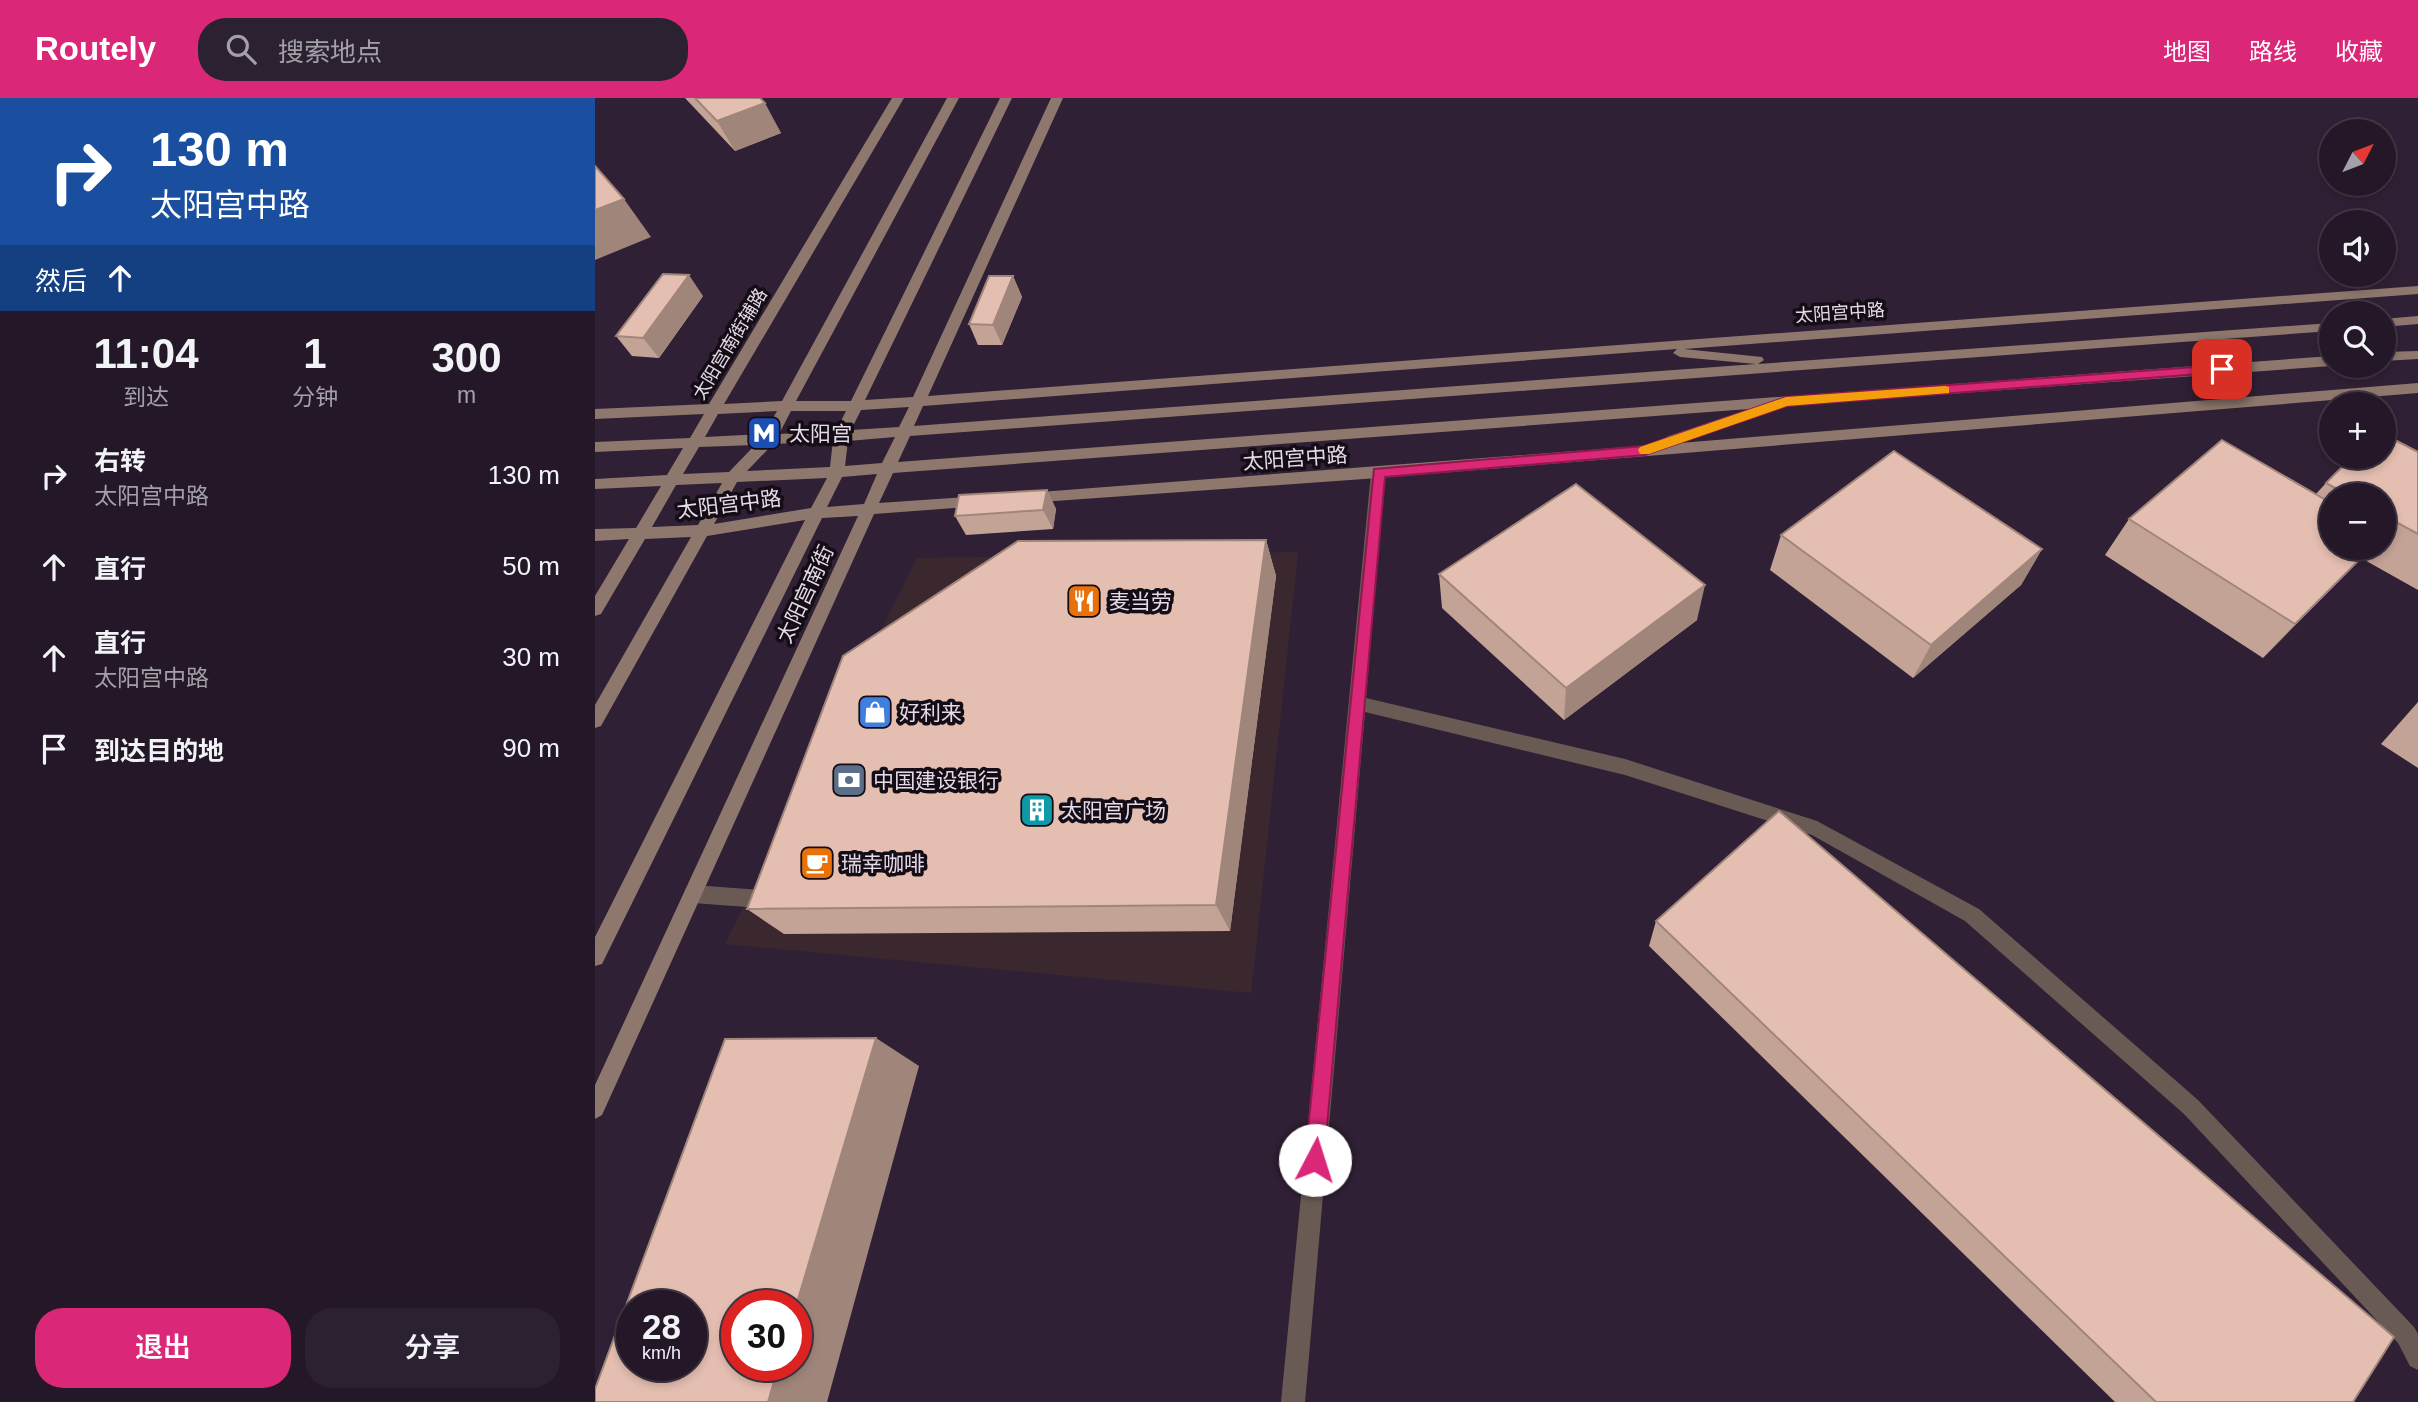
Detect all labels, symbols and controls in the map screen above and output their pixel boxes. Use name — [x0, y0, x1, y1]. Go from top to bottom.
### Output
search box — [198, 18, 688, 81]
text: Routely — [35, 30, 156, 67]
icon: search — [222, 30, 260, 68]
text: 搜索地点 — [278, 37, 382, 67]
text: 地图 — [2163, 38, 2211, 65]
text: 路线 — [2249, 38, 2297, 65]
text: 收藏 — [2335, 38, 2383, 65]
north arrow — [2319, 119, 2396, 196]
map controls — [2319, 119, 2396, 560]
text: 130 m — [150, 122, 289, 176]
icon: right — [35, 126, 126, 217]
text: 太阳宫中路 — [150, 187, 310, 223]
button: sound — [2319, 210, 2396, 287]
icon: ahead — [101, 259, 139, 297]
text: 然后 — [35, 266, 87, 296]
street label: 太阳宫南街辅路 — [689, 285, 771, 403]
street label: 太阳宫中路 — [1794, 300, 1886, 326]
button: search — [2319, 301, 2396, 378]
text: 11:04 — [93, 330, 199, 377]
text: 1 — [303, 330, 327, 377]
text: 300 — [431, 334, 502, 381]
pin — [2192, 339, 2252, 399]
icon: arrive — [2203, 350, 2241, 388]
text: m — [457, 382, 476, 408]
text: 到达 — [123, 384, 169, 410]
text: 分钟 — [292, 384, 338, 410]
button: + — [2319, 392, 2396, 469]
metro station icon: 太阳宫 — [745, 414, 783, 452]
place label: 太阳宫 — [789, 422, 852, 445]
street label: 太阳宫中路 — [1242, 443, 1348, 473]
text: 右转 — [94, 446, 146, 476]
icon: right — [35, 457, 73, 495]
text: 130 m — [488, 460, 560, 490]
text: 太阳宫中路 — [94, 483, 209, 509]
button: − — [2319, 483, 2396, 560]
street label: 太阳宫中路 — [675, 486, 783, 522]
street label: 太阳宫南街 — [772, 542, 838, 646]
icon: ahead — [35, 548, 73, 586]
text: 50 m — [502, 551, 560, 581]
text: 直行 — [94, 554, 146, 584]
restaurant icon: 麦当劳 — [1065, 582, 1103, 620]
place label: 麦当劳 — [1109, 590, 1172, 613]
text: 直行 — [94, 628, 146, 658]
icon: ahead — [35, 639, 73, 677]
text: 30 m — [502, 642, 560, 672]
text: 太阳宫中路 — [94, 665, 209, 691]
shop icon: 好利来 — [856, 693, 894, 731]
place label: 好利来 — [899, 701, 962, 724]
icon: arrive — [35, 730, 73, 768]
text: 90 m — [502, 733, 560, 763]
text: 到达目的地 — [94, 736, 224, 766]
bank icon: 中国建设银行 — [830, 761, 868, 799]
place label: 中国建设银行 — [873, 769, 999, 792]
building icon: 太阳宫广场 — [1018, 791, 1056, 829]
place label: 太阳宫广场 — [1061, 799, 1166, 822]
cafe icon: 瑞幸咖啡 — [798, 844, 836, 882]
place label: 瑞幸咖啡 — [841, 852, 925, 875]
position arrow — [1278, 1123, 1352, 1197]
speed limit sign: 30 — [721, 1290, 812, 1381]
text: 28 — [642, 1307, 681, 1346]
button: 退出 — [35, 1308, 291, 1388]
button: 分享 — [305, 1308, 560, 1388]
text: km/h — [642, 1343, 681, 1363]

